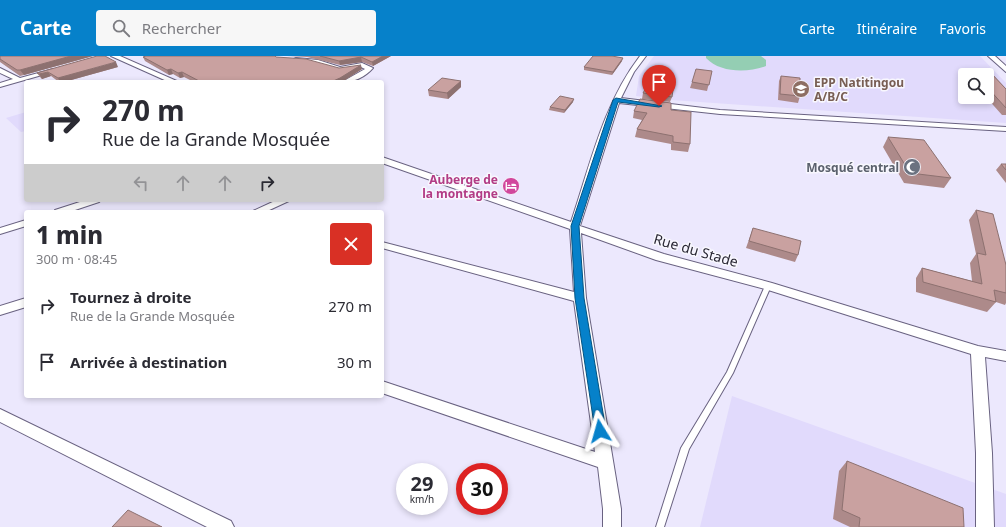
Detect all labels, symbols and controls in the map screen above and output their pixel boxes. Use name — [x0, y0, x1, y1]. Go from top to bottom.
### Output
search box — [96, 10, 376, 46]
text: Carte — [20, 15, 72, 41]
icon: search — [110, 17, 132, 39]
text: Rechercher — [142, 18, 221, 38]
text: Carte — [799, 19, 835, 38]
text: Itinéraire — [857, 19, 917, 38]
text: Favoris — [939, 19, 986, 38]
pin — [642, 65, 676, 106]
map controls — [958, 68, 994, 104]
button: search — [958, 68, 994, 104]
icon: arrive — [648, 71, 670, 93]
place label: EPP Natitingou A/B/C — [814, 74, 904, 105]
school or university icon: EPP Natitingou A/B/C — [791, 79, 811, 99]
text: 270 m — [102, 91, 185, 129]
icon: right — [36, 96, 88, 148]
text: Rue de la Grande Mosquée — [102, 127, 330, 151]
mosque icon: Mosqué central — [902, 157, 922, 177]
place label: Mosqué central — [806, 159, 899, 176]
place label: Auberge de la montagne — [422, 171, 498, 202]
icon: left — [130, 172, 152, 194]
icon: ahead — [172, 172, 194, 194]
icon: ahead — [214, 172, 236, 194]
icon: right — [256, 172, 278, 194]
hotel icon: Auberge de la montagne — [501, 176, 521, 196]
text: 1 min — [36, 218, 103, 251]
button: close — [330, 223, 372, 265]
street label: Rue du Stade — [652, 229, 740, 271]
text: 300 m · 08:45 — [36, 250, 117, 268]
text: Tournez à droite — [70, 287, 191, 307]
icon: right — [36, 295, 58, 317]
text: 270 m — [328, 296, 372, 316]
text: Rue de la Grande Mosquée — [70, 307, 235, 325]
icon: arrive — [36, 351, 58, 373]
text: Arrivée à destination — [70, 352, 227, 372]
text: 30 m — [337, 352, 372, 372]
position arrow — [579, 410, 621, 452]
speed limit sign: 30 — [456, 463, 508, 515]
text: 29 — [411, 470, 433, 497]
text: km/h — [410, 492, 434, 506]

